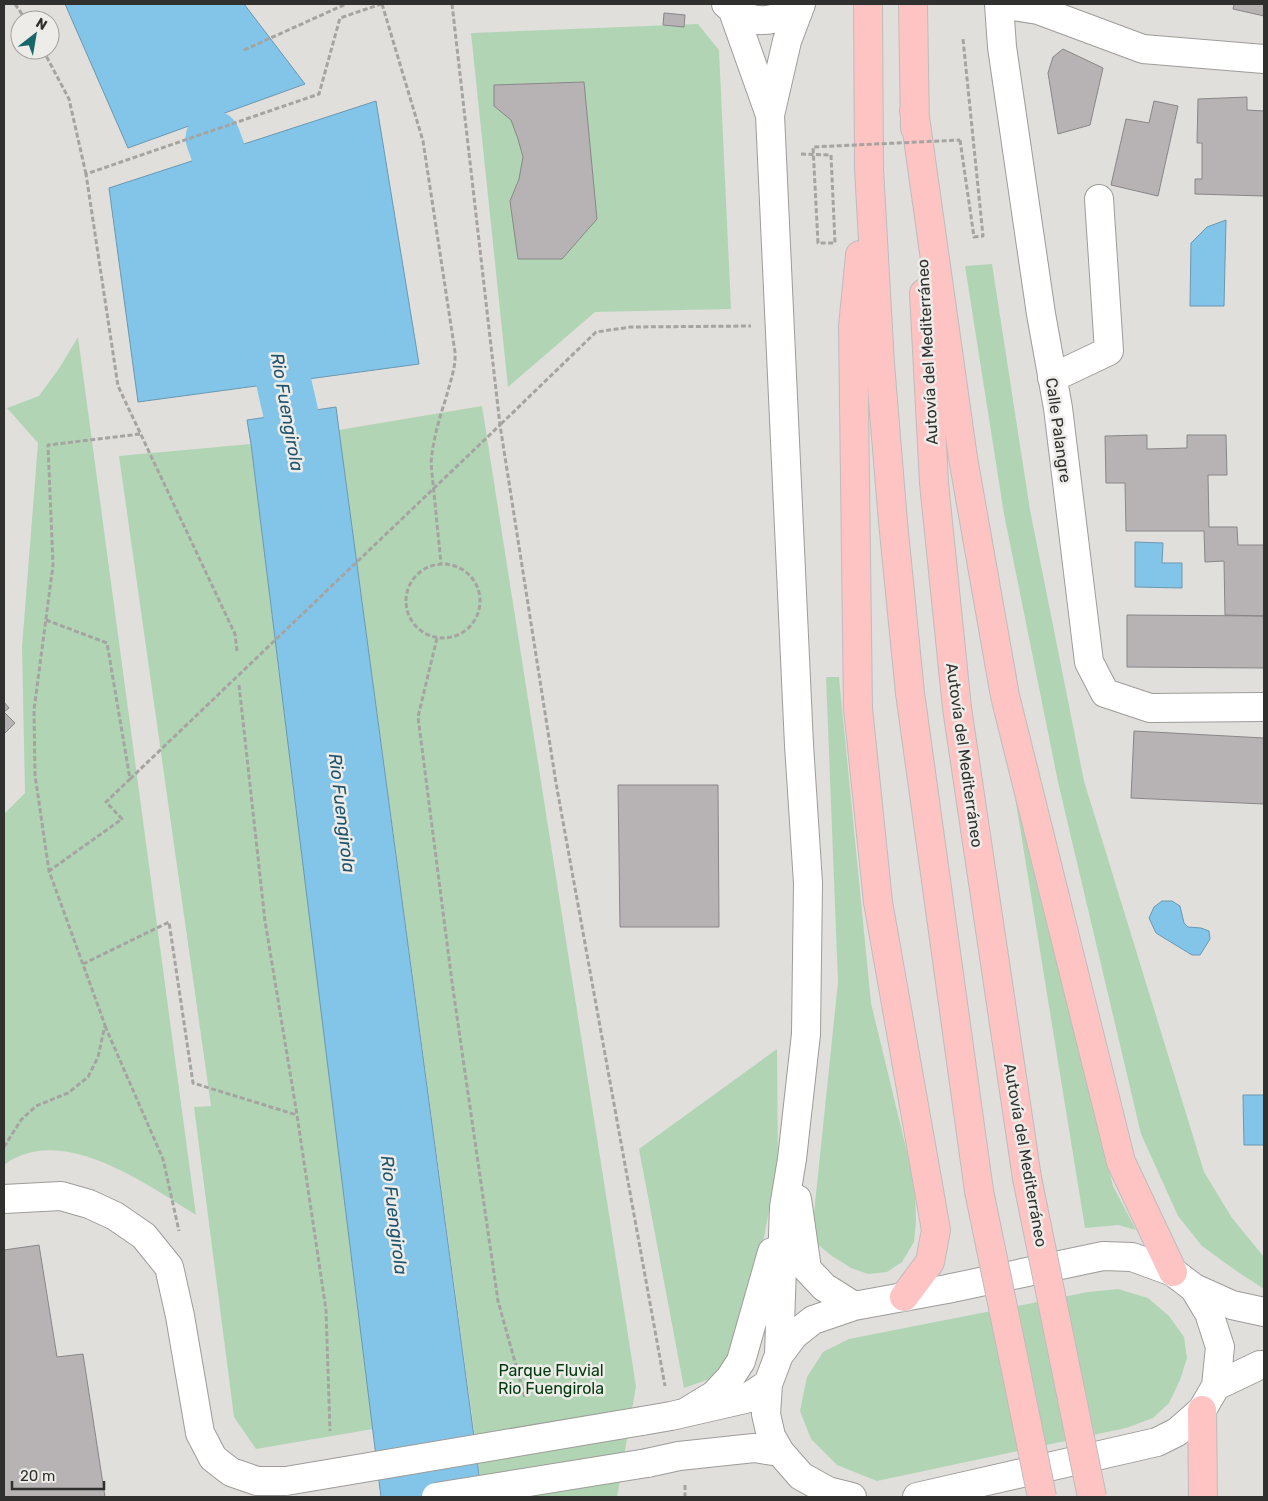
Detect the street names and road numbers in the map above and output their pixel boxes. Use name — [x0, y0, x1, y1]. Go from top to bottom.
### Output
street label: Autovía del Mediterráneo — [913, 259, 942, 445]
street label: Calle Palangre — [1042, 376, 1075, 484]
street label: Autovía del Mediterráneo — [942, 662, 987, 849]
street label: Autovía del Mediterráneo — [1000, 1062, 1051, 1248]

